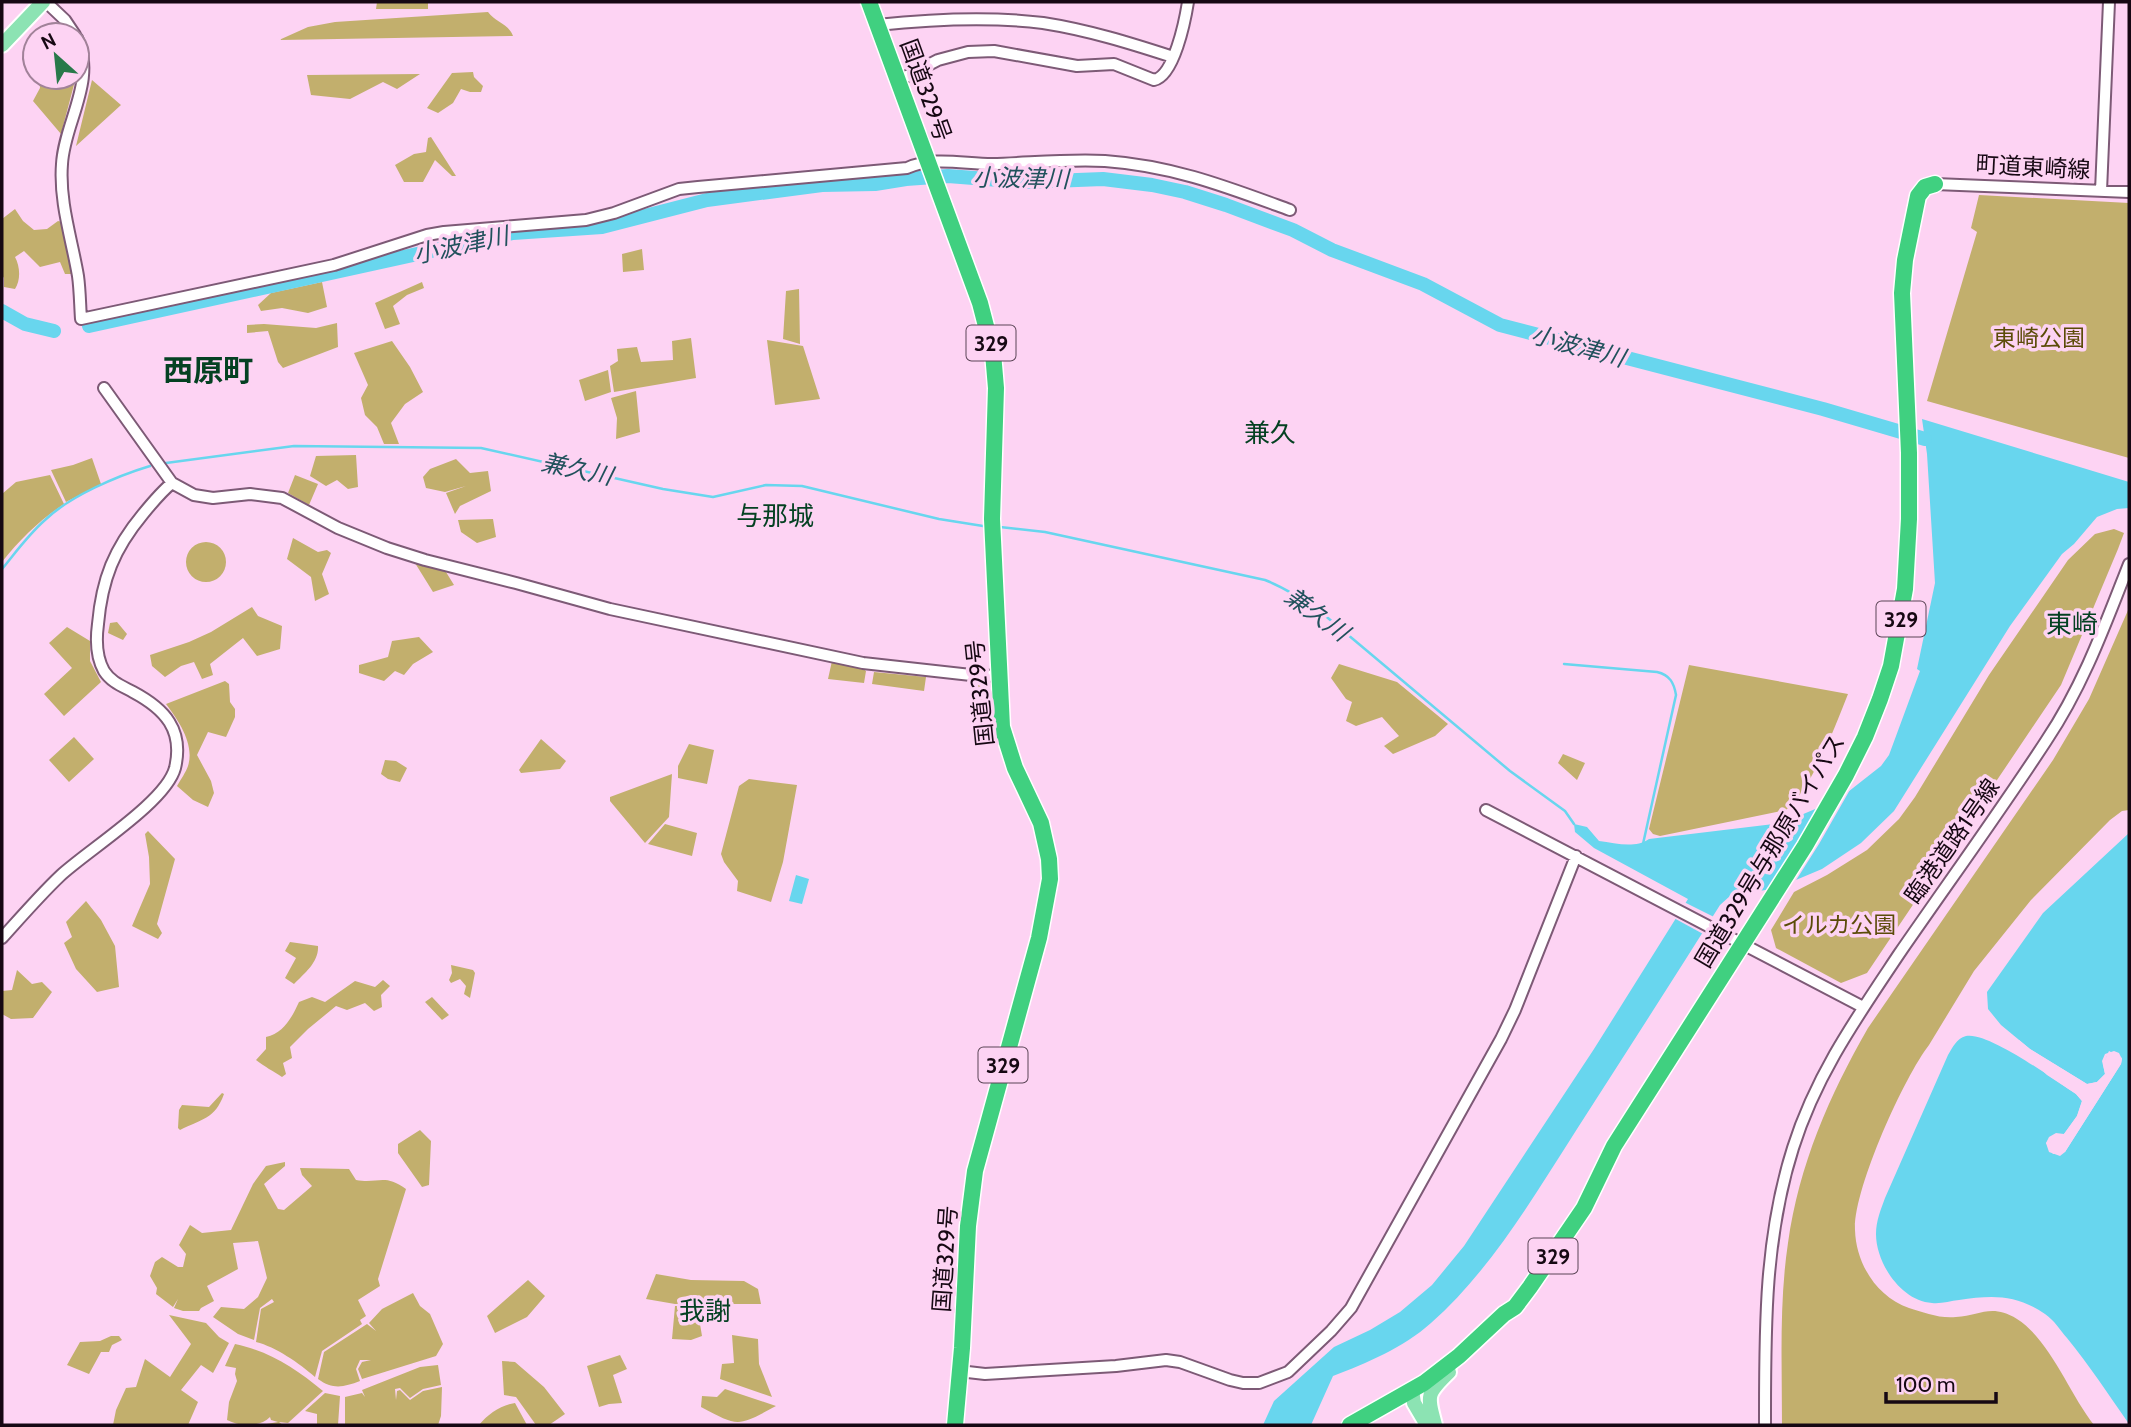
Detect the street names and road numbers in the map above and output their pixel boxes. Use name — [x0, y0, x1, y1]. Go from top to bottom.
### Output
street label: 国道329号 — [895, 35, 957, 145]
street label: 町道東崎線 — [1975, 150, 2091, 184]
road number: 329 — [967, 326, 1016, 360]
road number: 329 — [1876, 602, 1926, 636]
street label: 国道329号 — [961, 639, 999, 747]
street label: 国道329号与那原バイパス — [1689, 729, 1851, 973]
street label: 臨港道路1号線 — [1899, 773, 2005, 909]
road number: 329 — [978, 1048, 1028, 1082]
street label: 国道329号 — [927, 1205, 963, 1313]
road number: 329 — [1528, 1238, 1578, 1274]

